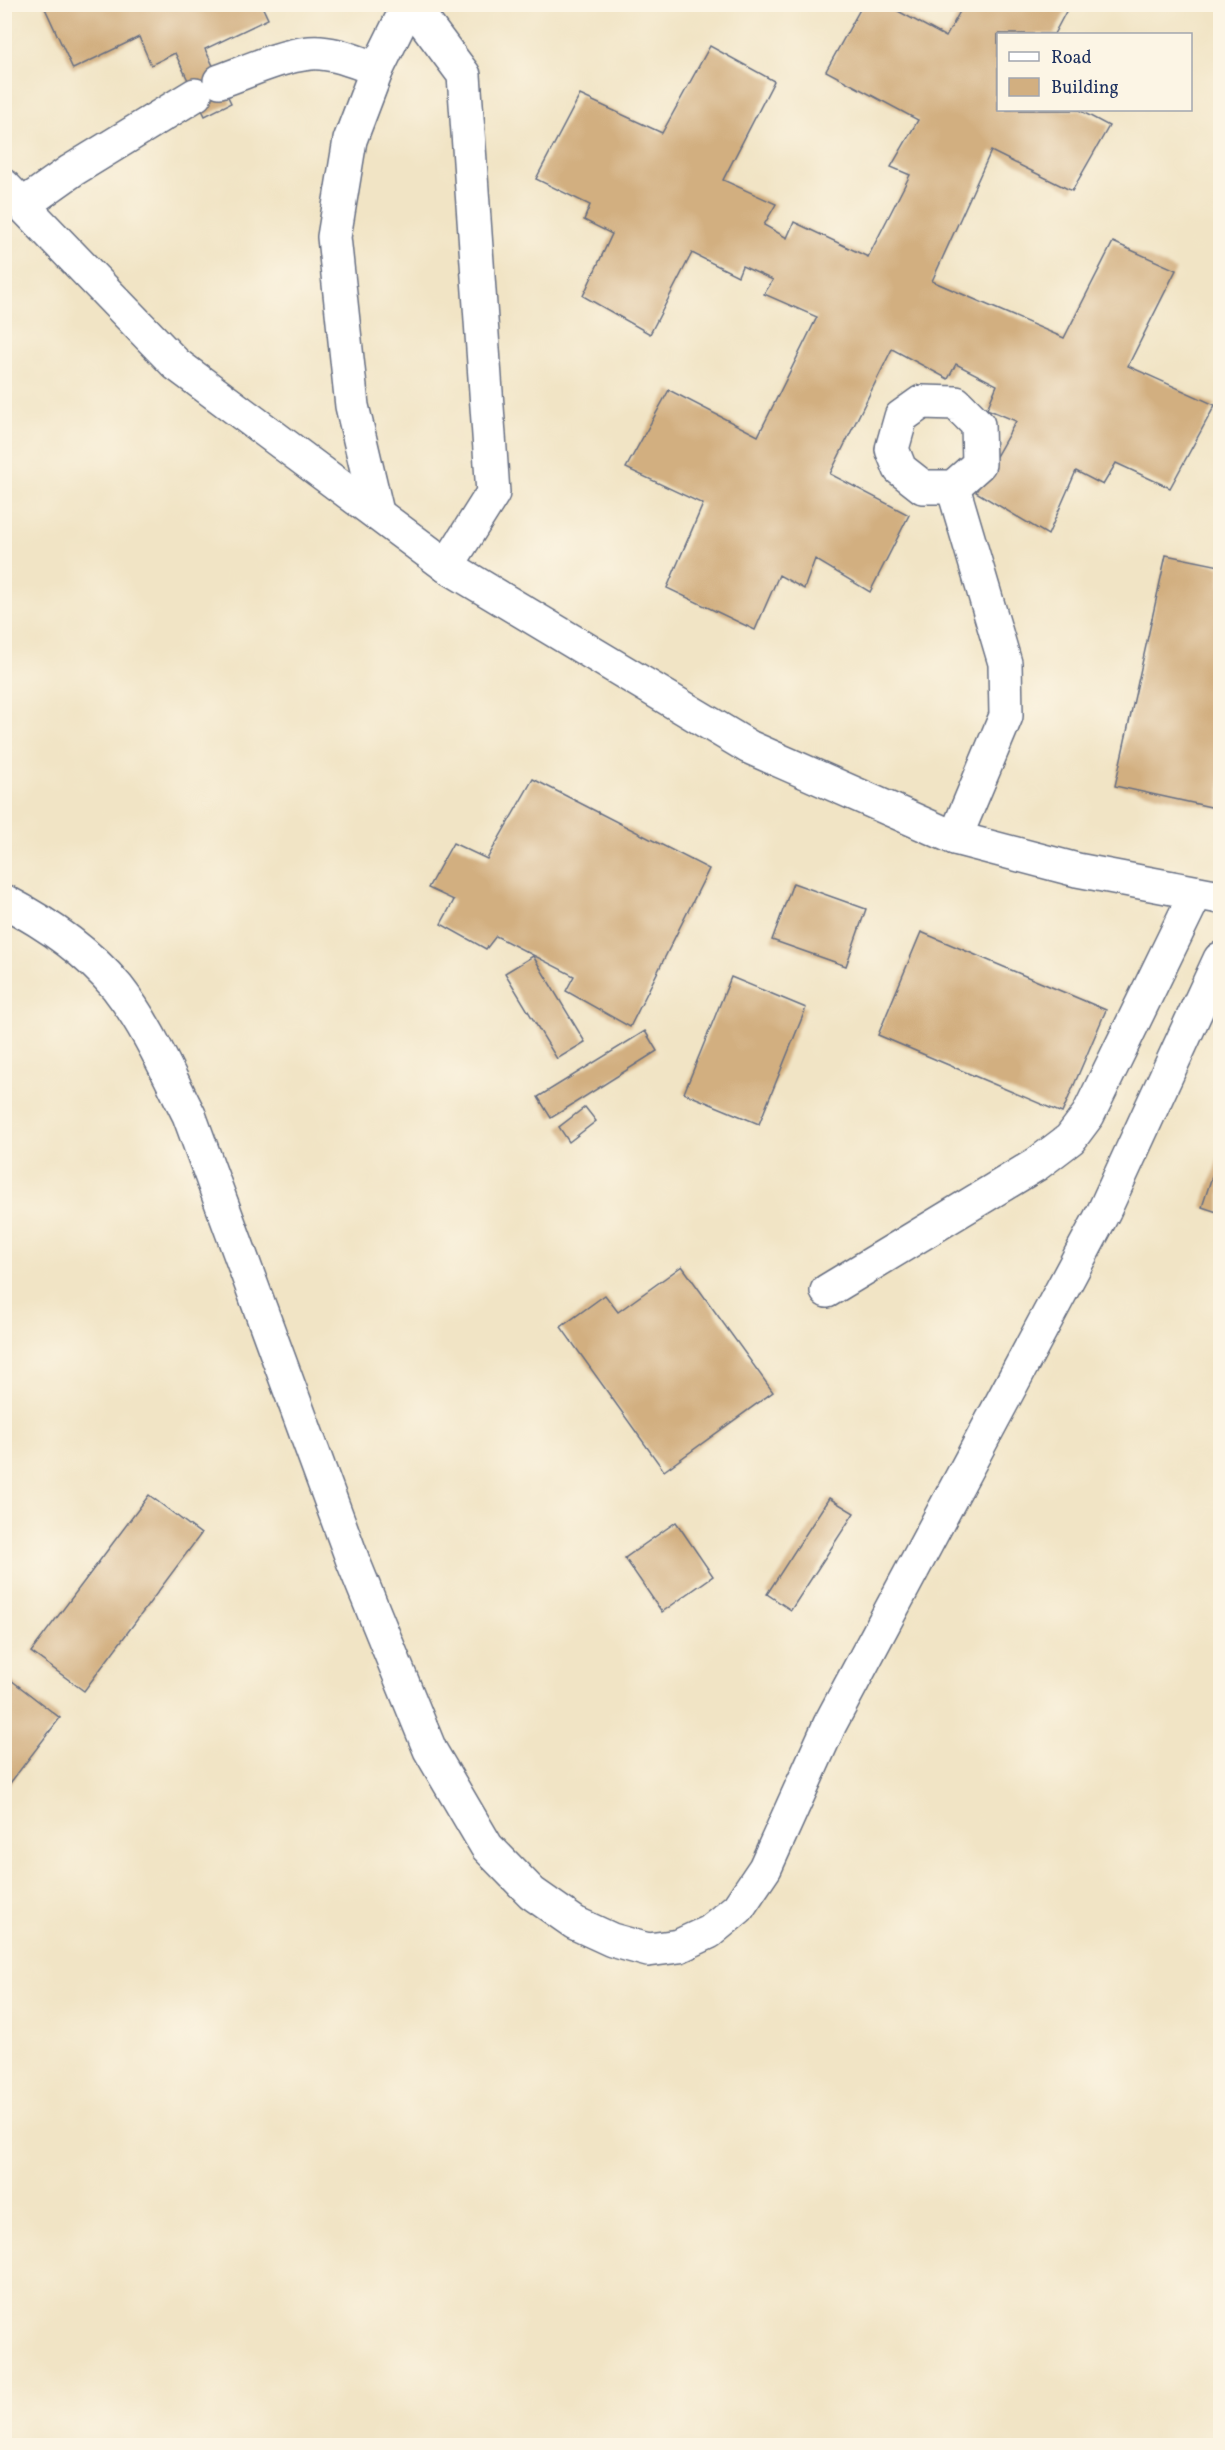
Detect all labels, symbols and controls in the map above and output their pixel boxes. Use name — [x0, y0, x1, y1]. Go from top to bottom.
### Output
legend — [997, 33, 1192, 111]
text: Road — [1051, 46, 1092, 71]
text: Building — [1051, 76, 1119, 101]

